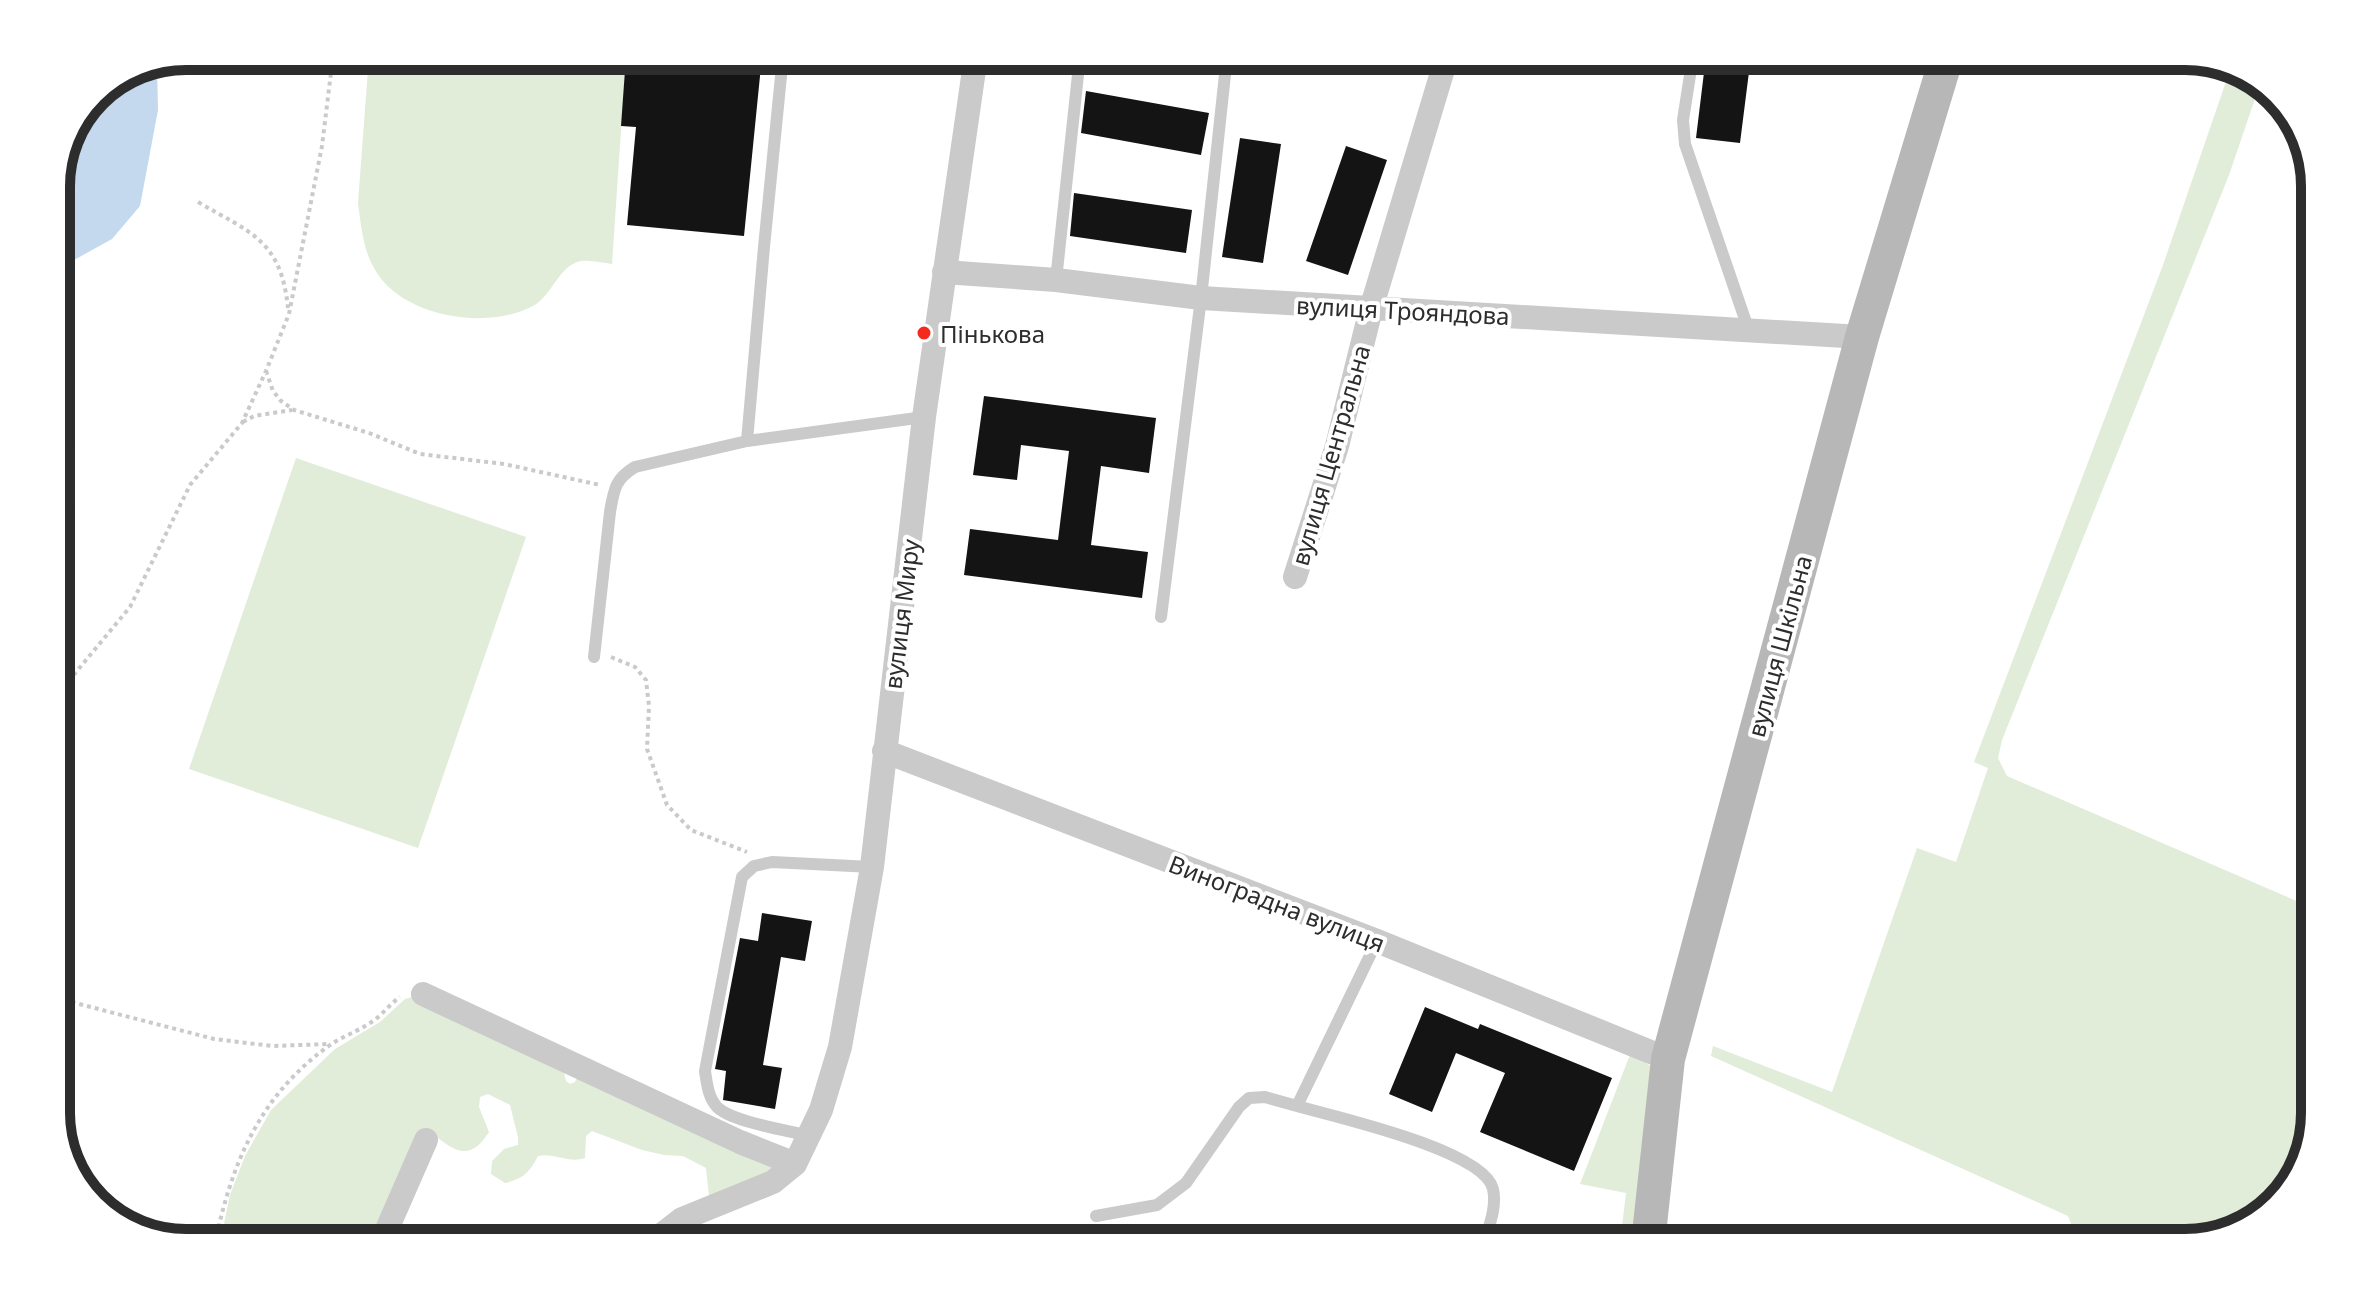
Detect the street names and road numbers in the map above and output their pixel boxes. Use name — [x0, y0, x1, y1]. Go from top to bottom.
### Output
street label: вулиця Трояндова — [1295, 288, 1511, 332]
street label: вулиця Центральна — [1283, 341, 1377, 569]
street label: вулиця Миру — [875, 536, 927, 691]
street label: вулиця Шкільна — [1739, 551, 1819, 741]
street label: Виноградна вулиця — [1164, 847, 1390, 959]

